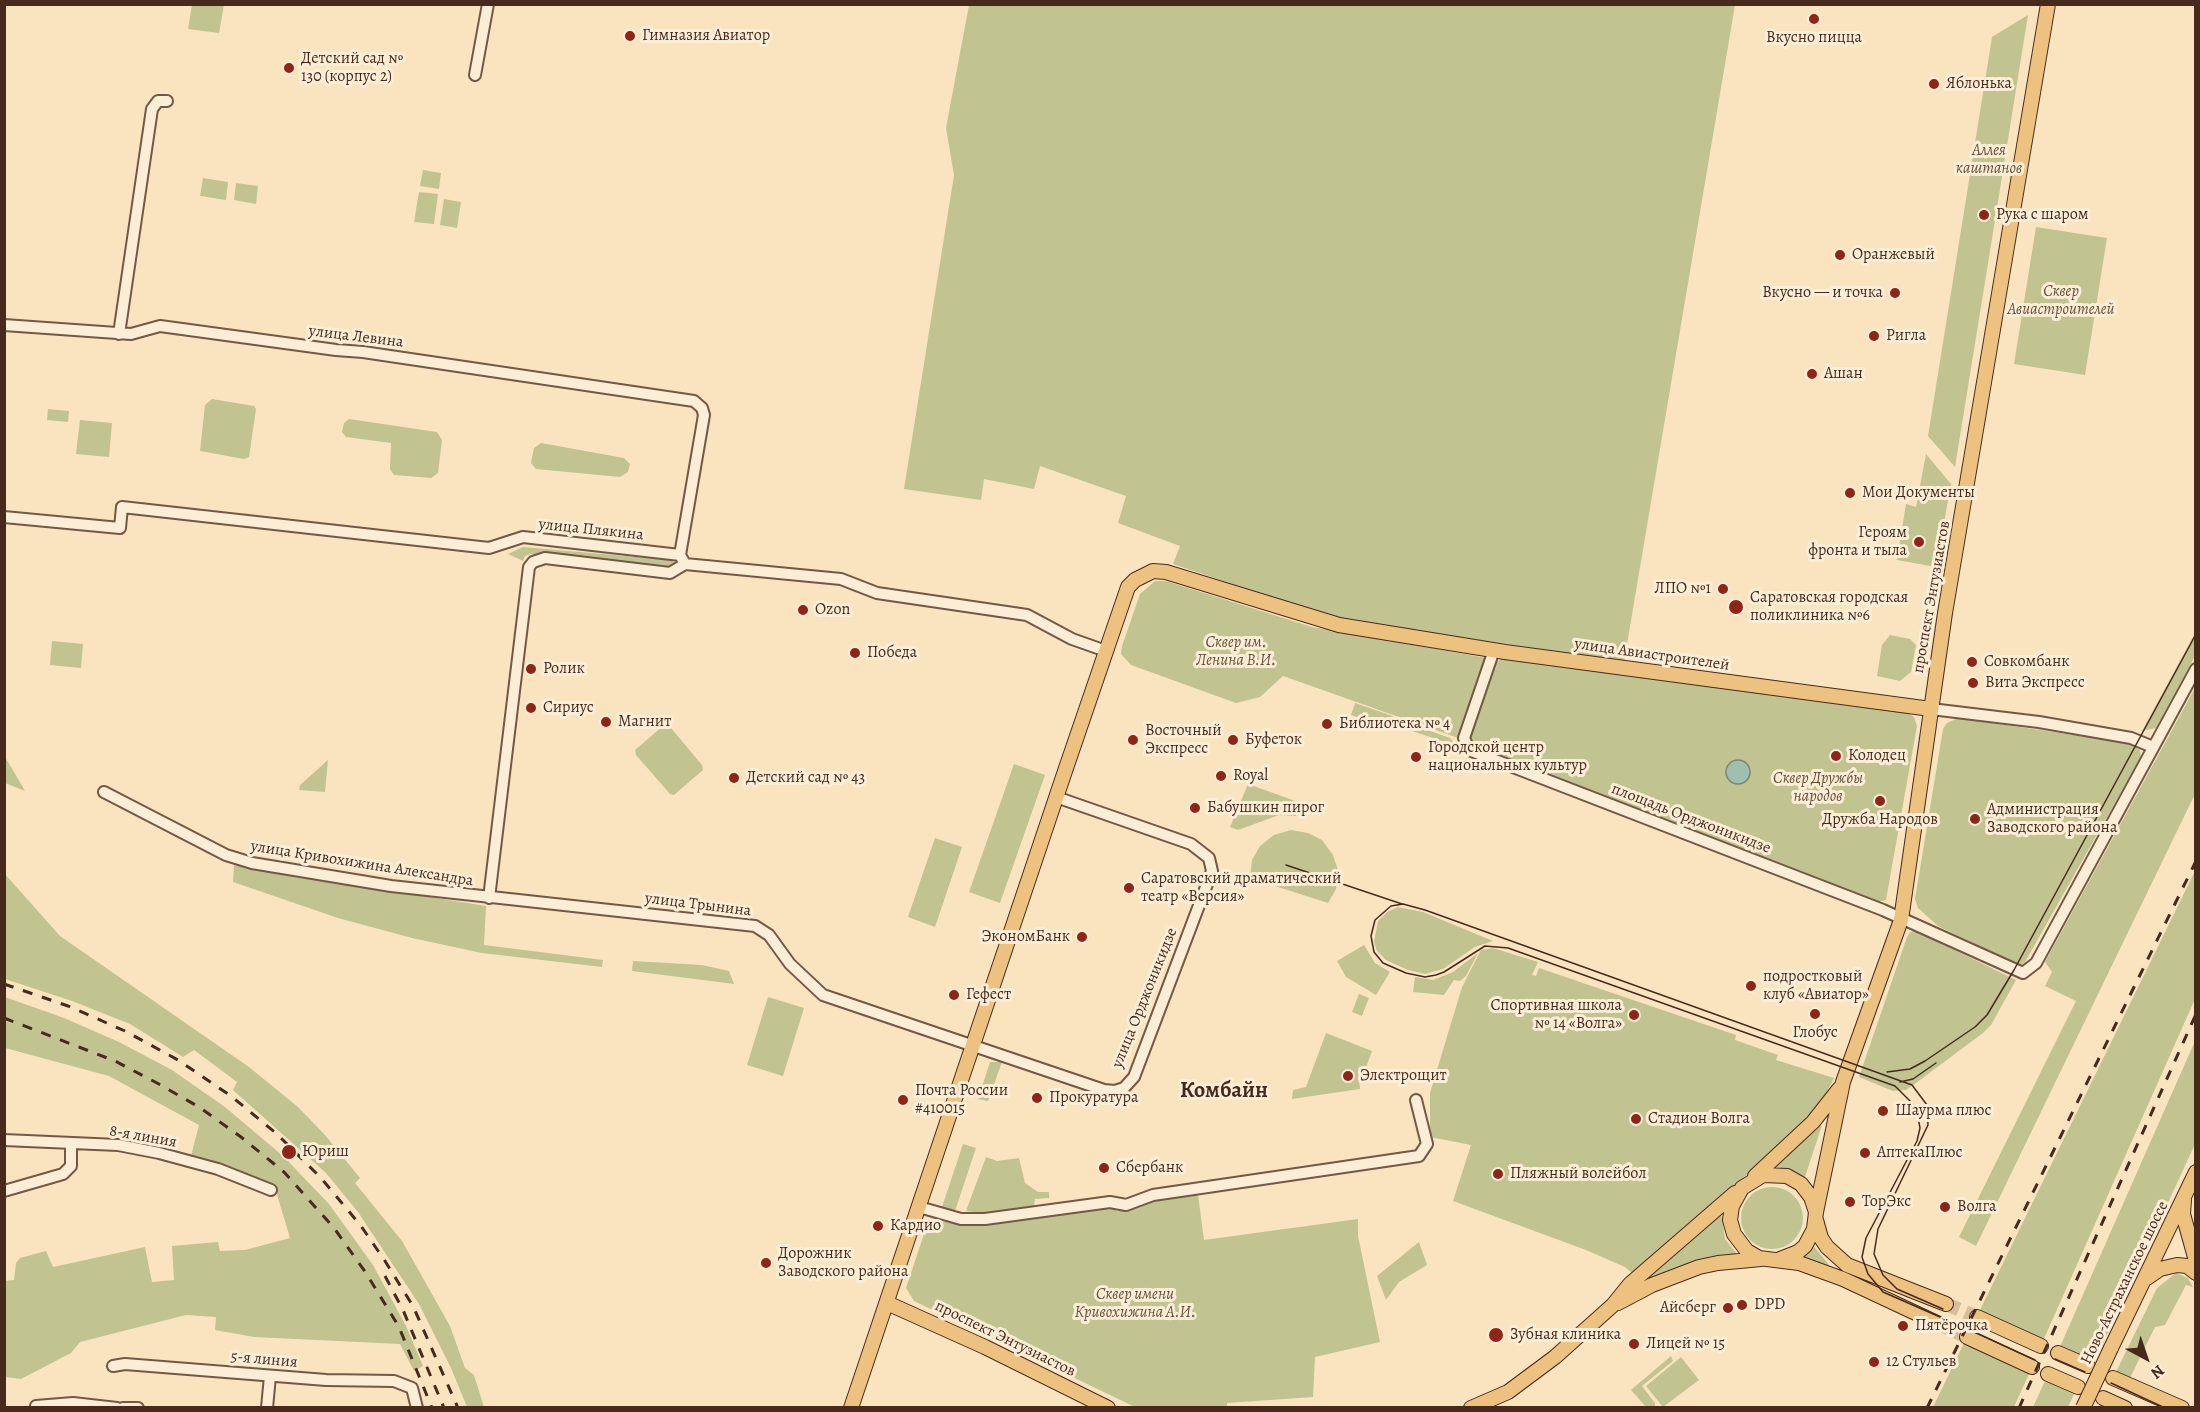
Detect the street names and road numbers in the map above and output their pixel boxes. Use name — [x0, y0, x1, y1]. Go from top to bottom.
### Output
street label: улица Левина — [308, 322, 404, 352]
street label: улица Плякина — [538, 515, 644, 545]
street label: проспект Энтузиастов — [1909, 519, 1955, 675]
street label: улица Авиастроителей — [1573, 635, 1731, 675]
street label: площадь Орджоникидзе — [1609, 780, 1773, 858]
street label: улица Кривохижина Александра — [249, 837, 475, 891]
street label: улица Трынина — [644, 889, 752, 921]
street label: улица Орджоникидзе — [1108, 925, 1182, 1071]
street label: 8-я линия — [108, 1122, 178, 1152]
street label: Ново-Астраханское шоссе — [2077, 1198, 2173, 1368]
street label: проспект Энтузиастов — [931, 1297, 1079, 1381]
street label: 5-я линия — [230, 1348, 298, 1372]

